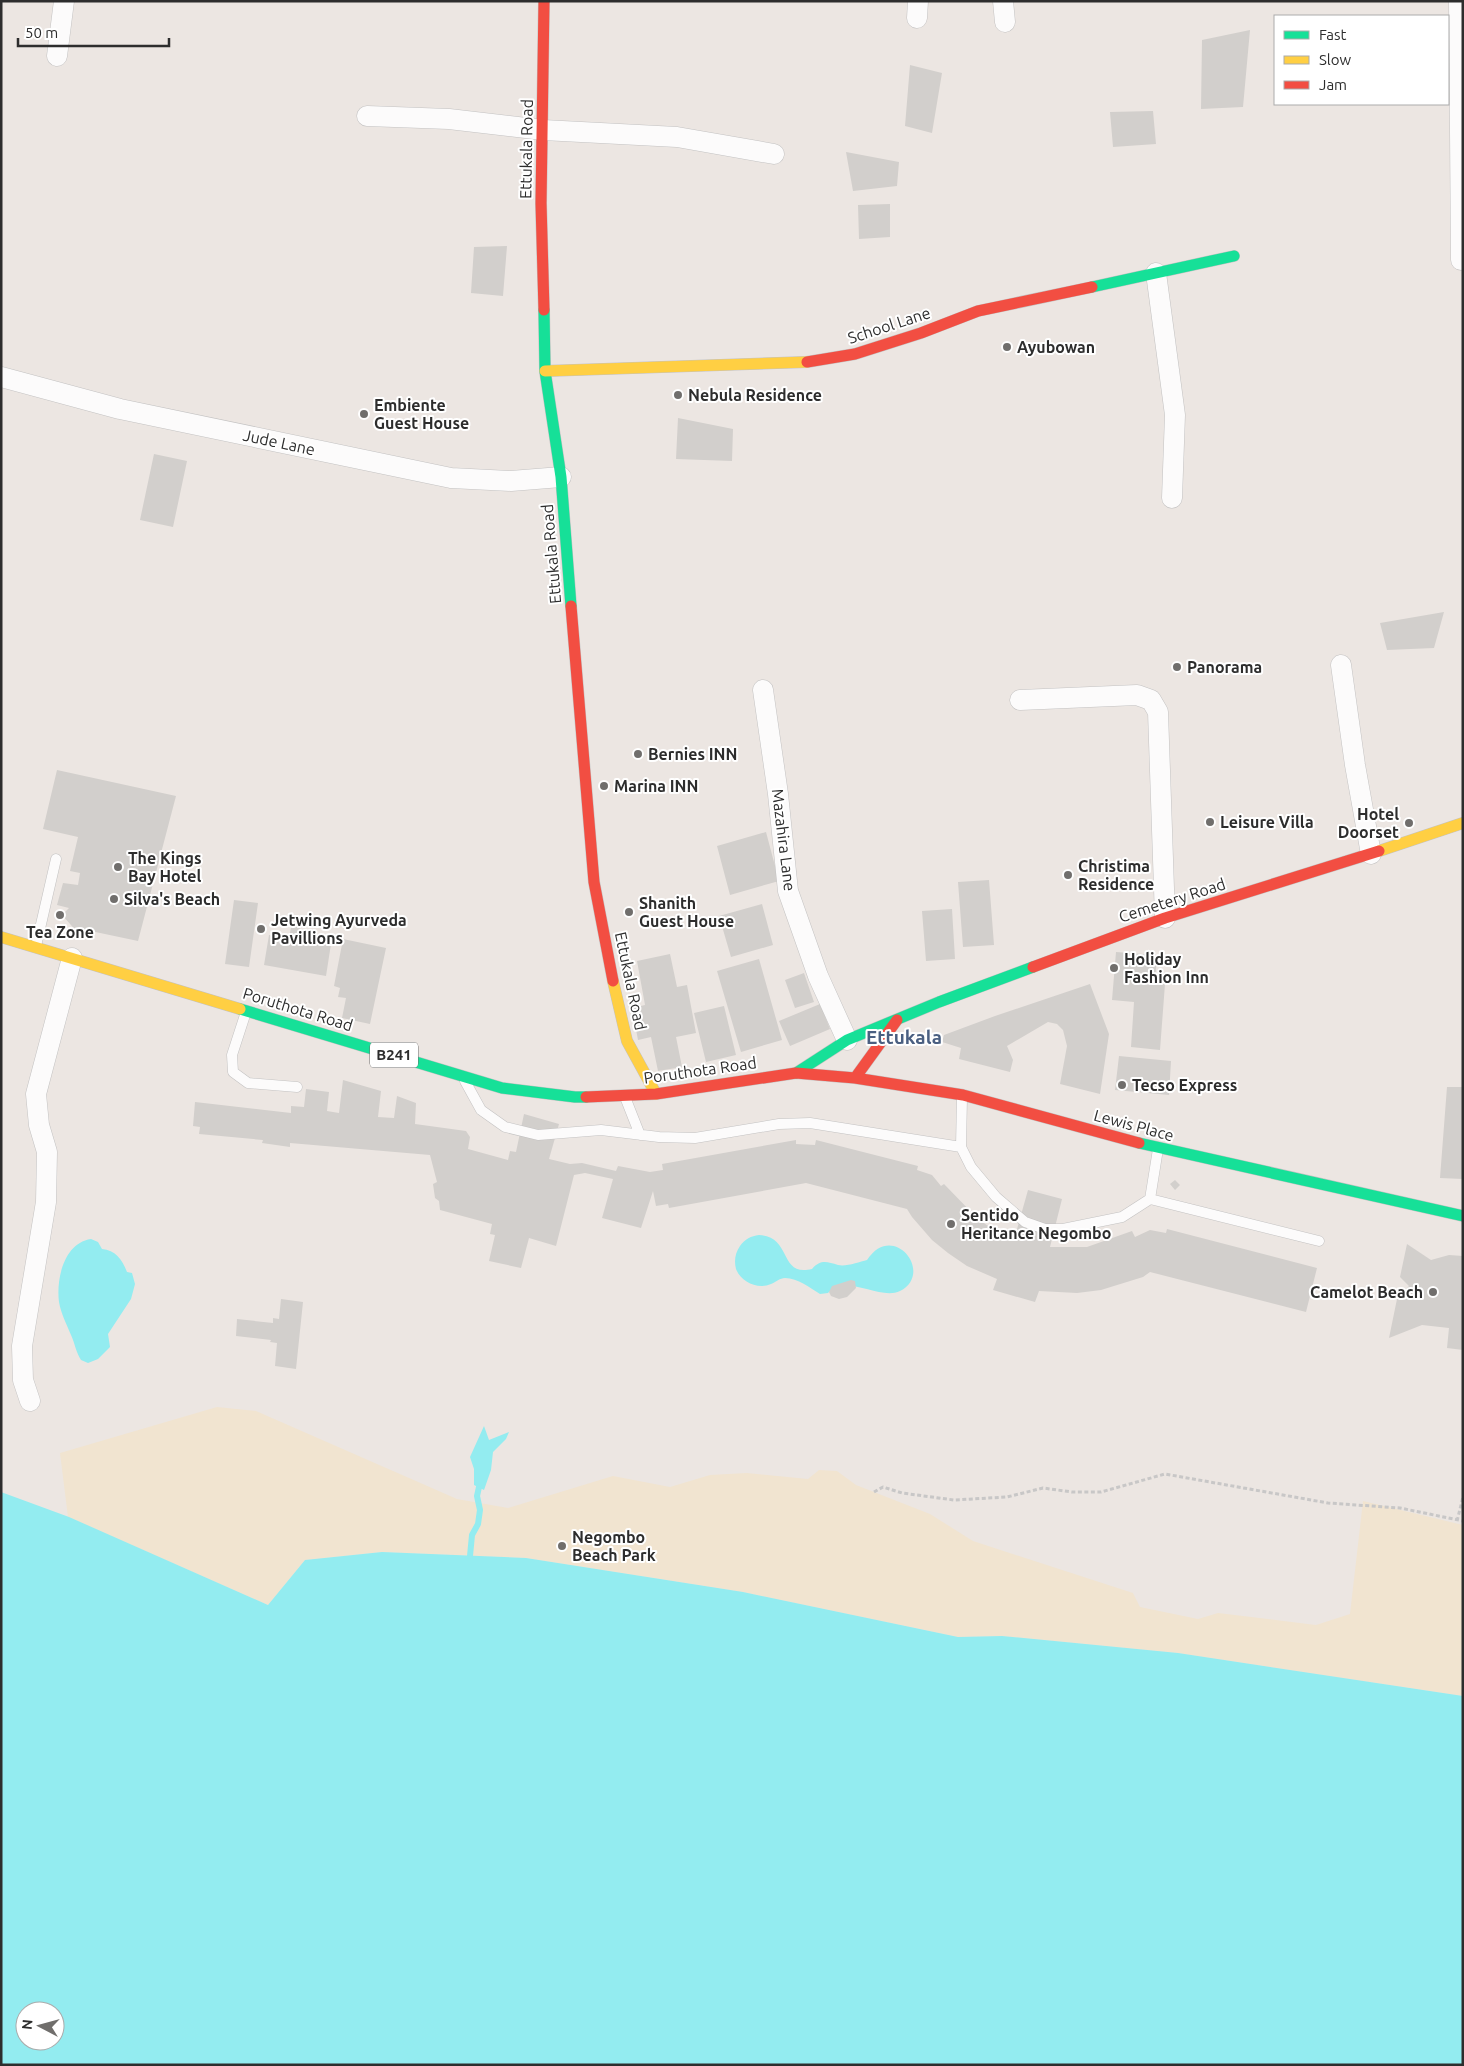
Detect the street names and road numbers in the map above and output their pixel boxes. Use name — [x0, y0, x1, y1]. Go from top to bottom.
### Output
street label: Ettukala Road — [516, 99, 536, 199]
street label: School Lane — [845, 303, 933, 347]
street label: Jude Lane — [241, 426, 317, 458]
street label: Ettukala Road — [538, 503, 564, 605]
street label: Mazahira Lane — [769, 788, 799, 892]
street label: Cemetery Road — [1116, 874, 1228, 926]
street label: Ettukala Road — [612, 930, 650, 1032]
street label: Poruthota Road — [241, 984, 355, 1034]
road number: B241 — [370, 1042, 418, 1068]
street label: Poruthota Road — [642, 1053, 758, 1087]
street label: Lewis Place — [1092, 1106, 1176, 1144]

